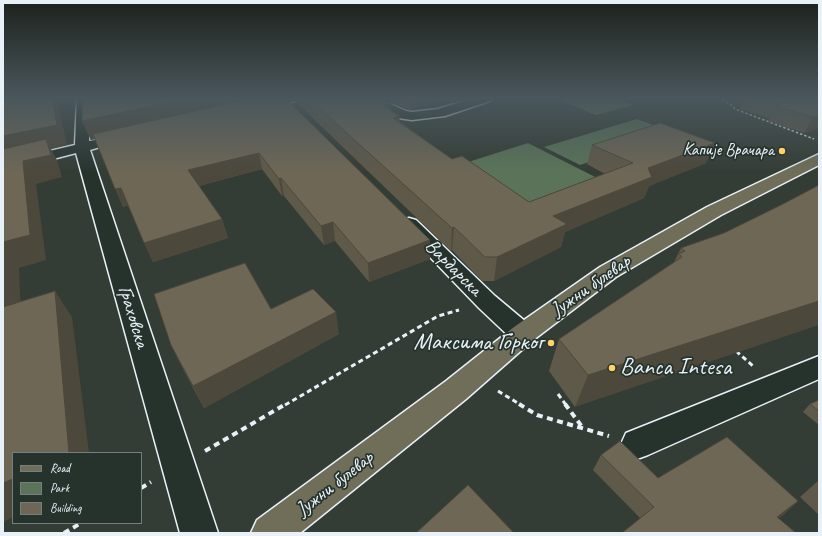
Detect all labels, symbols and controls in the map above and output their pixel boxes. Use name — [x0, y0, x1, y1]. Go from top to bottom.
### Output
place label: Капије Врачара — [683, 141, 774, 161]
marker: Капије Врачара — [777, 146, 787, 156]
street label: Вардарска — [419, 234, 487, 302]
street label: Јужни булевар — [546, 250, 636, 322]
street label: Граховска — [112, 283, 154, 351]
place label: Максима Горког — [414, 329, 543, 357]
marker: Максима Горког — [546, 338, 556, 348]
place label: Banca Intesa — [620, 354, 731, 382]
marker: Banca Intesa — [607, 363, 617, 373]
street label: Јужни булевар — [291, 446, 379, 522]
legend — [12, 452, 142, 524]
text: Road — [50, 460, 70, 476]
text: Park — [50, 480, 69, 496]
text: Building — [50, 500, 82, 516]

